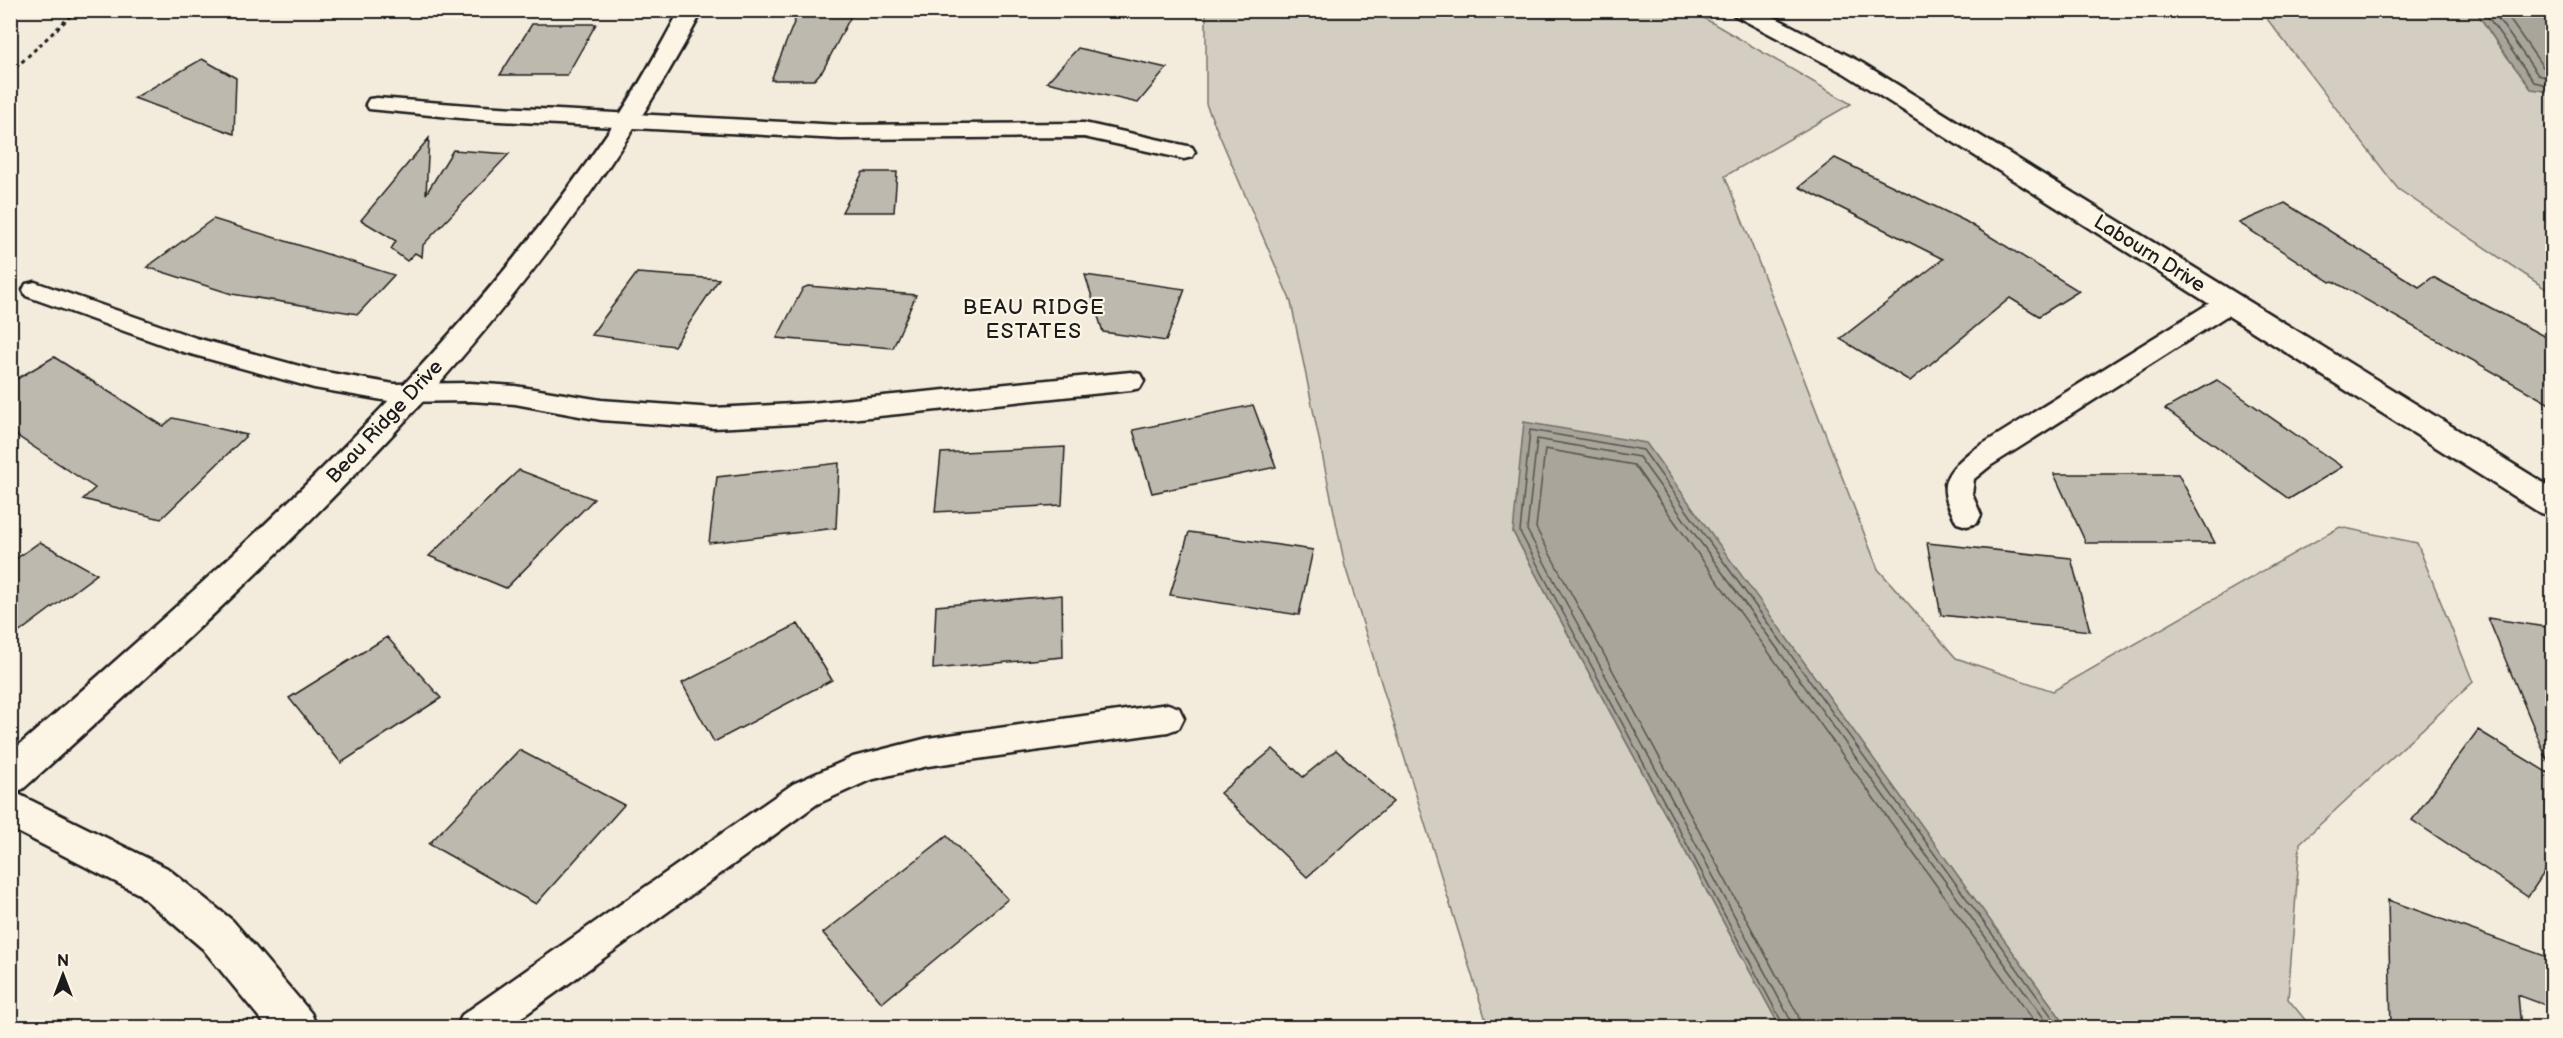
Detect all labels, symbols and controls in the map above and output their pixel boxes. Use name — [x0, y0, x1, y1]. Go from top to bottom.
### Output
street label: Labourn Drive — [2089, 210, 2210, 298]
district label: BEAU RIDGE ESTATES — [963, 295, 1105, 344]
street label: Beau Ridge Drive — [322, 355, 448, 488]
north arrow — [33, 945, 93, 1005]
text: N — [57, 952, 69, 971]

